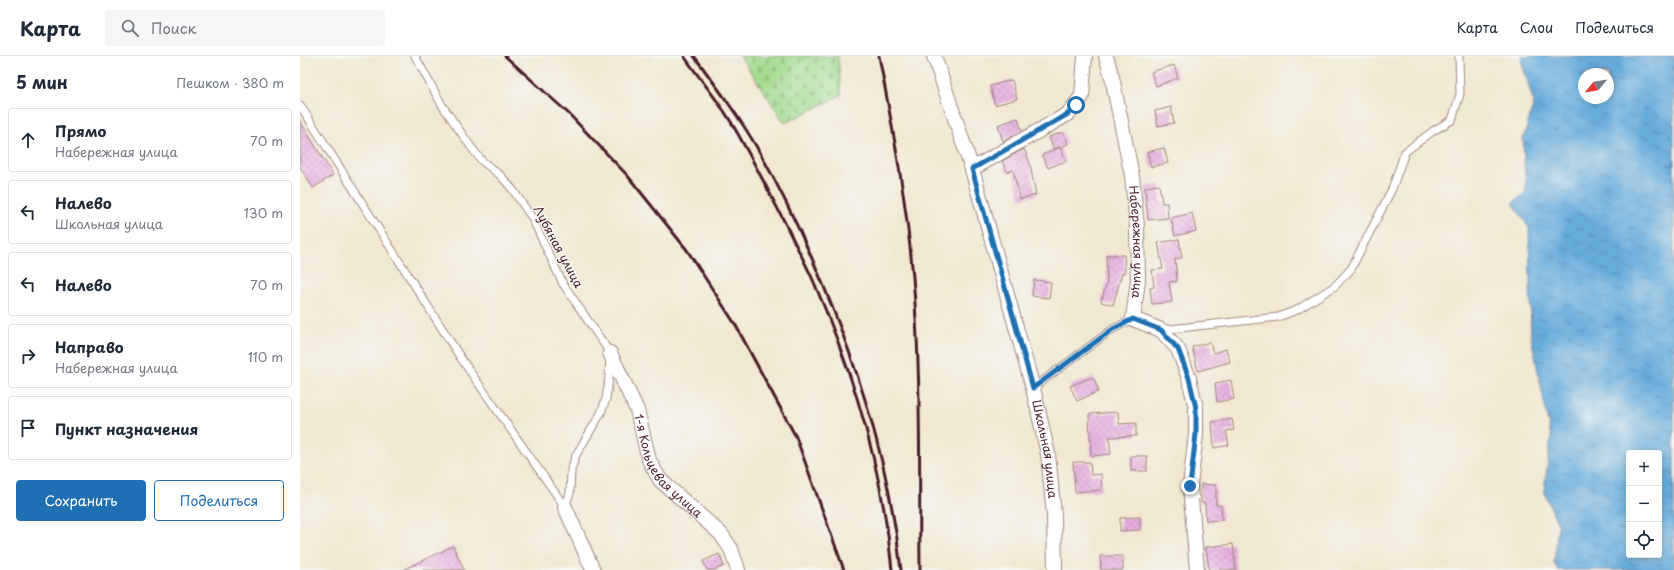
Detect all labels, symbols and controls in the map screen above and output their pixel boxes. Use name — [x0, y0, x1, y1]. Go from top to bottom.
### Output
search box — [105, 10, 385, 46]
text: Карта — [20, 14, 81, 42]
text: Поиск — [151, 16, 196, 39]
icon: search — [119, 17, 141, 39]
text: Карта — [1457, 17, 1498, 38]
text: Слои — [1520, 17, 1553, 38]
text: Поделиться — [1575, 17, 1654, 38]
north arrow — [1578, 68, 1614, 104]
text: 5 мин — [16, 69, 68, 95]
text: Пешком · 380 m — [176, 73, 284, 92]
route start — [1067, 96, 1085, 114]
text: Прямо — [55, 119, 106, 142]
icon: ahead — [17, 129, 39, 151]
text: 70 m — [250, 131, 283, 150]
text: Набережная улица — [55, 142, 178, 161]
street label: Набережная улица — [1125, 184, 1148, 300]
text: Налево — [55, 191, 112, 214]
icon: left — [17, 201, 39, 223]
street label: Лубяная улица — [530, 202, 588, 291]
text: 130 m — [244, 203, 283, 222]
text: Школьная улица — [55, 214, 163, 233]
icon: left — [17, 273, 39, 295]
text: Налево — [55, 273, 112, 296]
text: 70 m — [250, 275, 283, 294]
text: Направо — [55, 335, 124, 358]
icon: right — [17, 345, 39, 367]
text: 110 m — [248, 347, 283, 366]
text: Набережная улица — [55, 358, 178, 377]
street label: Школьная улица — [1028, 398, 1062, 500]
street label: 1-я Кольцевая улица — [630, 412, 707, 522]
icon: arrive — [17, 417, 39, 439]
text: Пункт назначения — [55, 417, 198, 440]
map controls — [1626, 450, 1662, 558]
button: + — [1626, 450, 1662, 486]
route end — [1181, 477, 1199, 495]
button: Сохранить — [16, 480, 146, 521]
button: Поделиться — [154, 480, 284, 521]
button: − — [1626, 486, 1662, 522]
button: locate — [1626, 522, 1662, 558]

